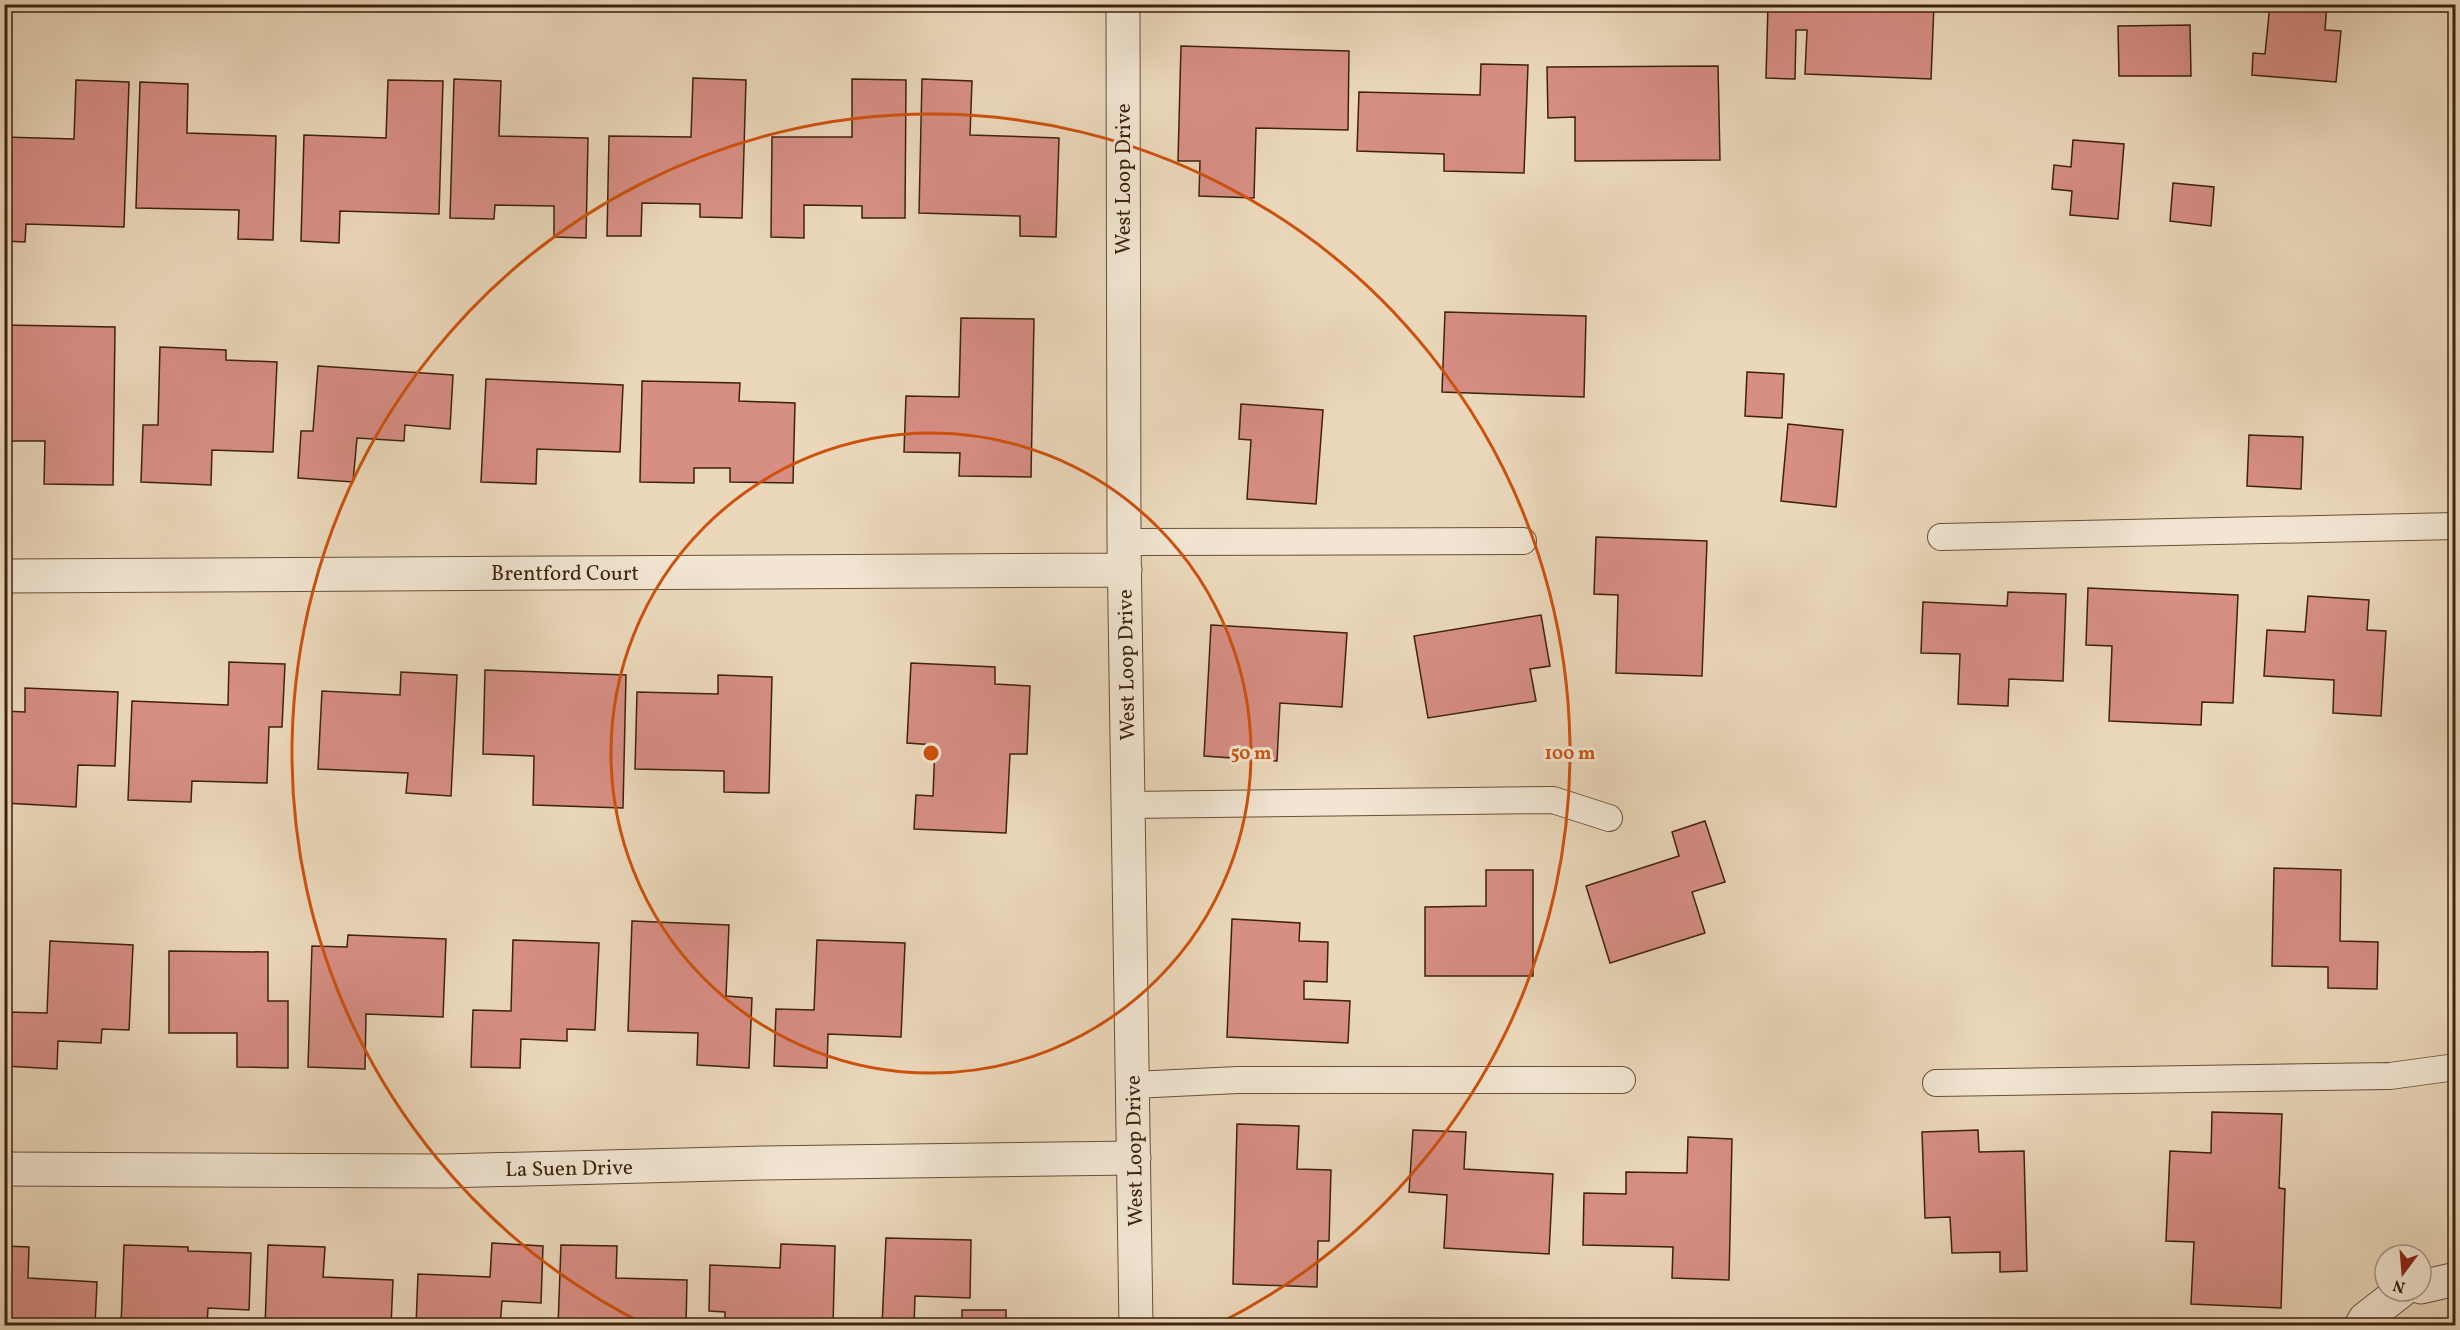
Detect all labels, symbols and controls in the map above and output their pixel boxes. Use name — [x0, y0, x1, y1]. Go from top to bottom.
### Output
street label: West Loop Drive — [1110, 103, 1139, 255]
street label: Brentford Court — [491, 560, 639, 589]
street label: West Loop Drive — [1112, 589, 1143, 741]
text: 50 m — [1231, 742, 1271, 767]
text: 100 m — [1545, 742, 1595, 767]
centre of rings — [921, 743, 941, 763]
street label: West Loop Drive — [1120, 1075, 1151, 1227]
street label: La Suen Drive — [505, 1154, 633, 1185]
north arrow — [2373, 1243, 2433, 1303]
text: N — [2390, 1273, 2408, 1298]

